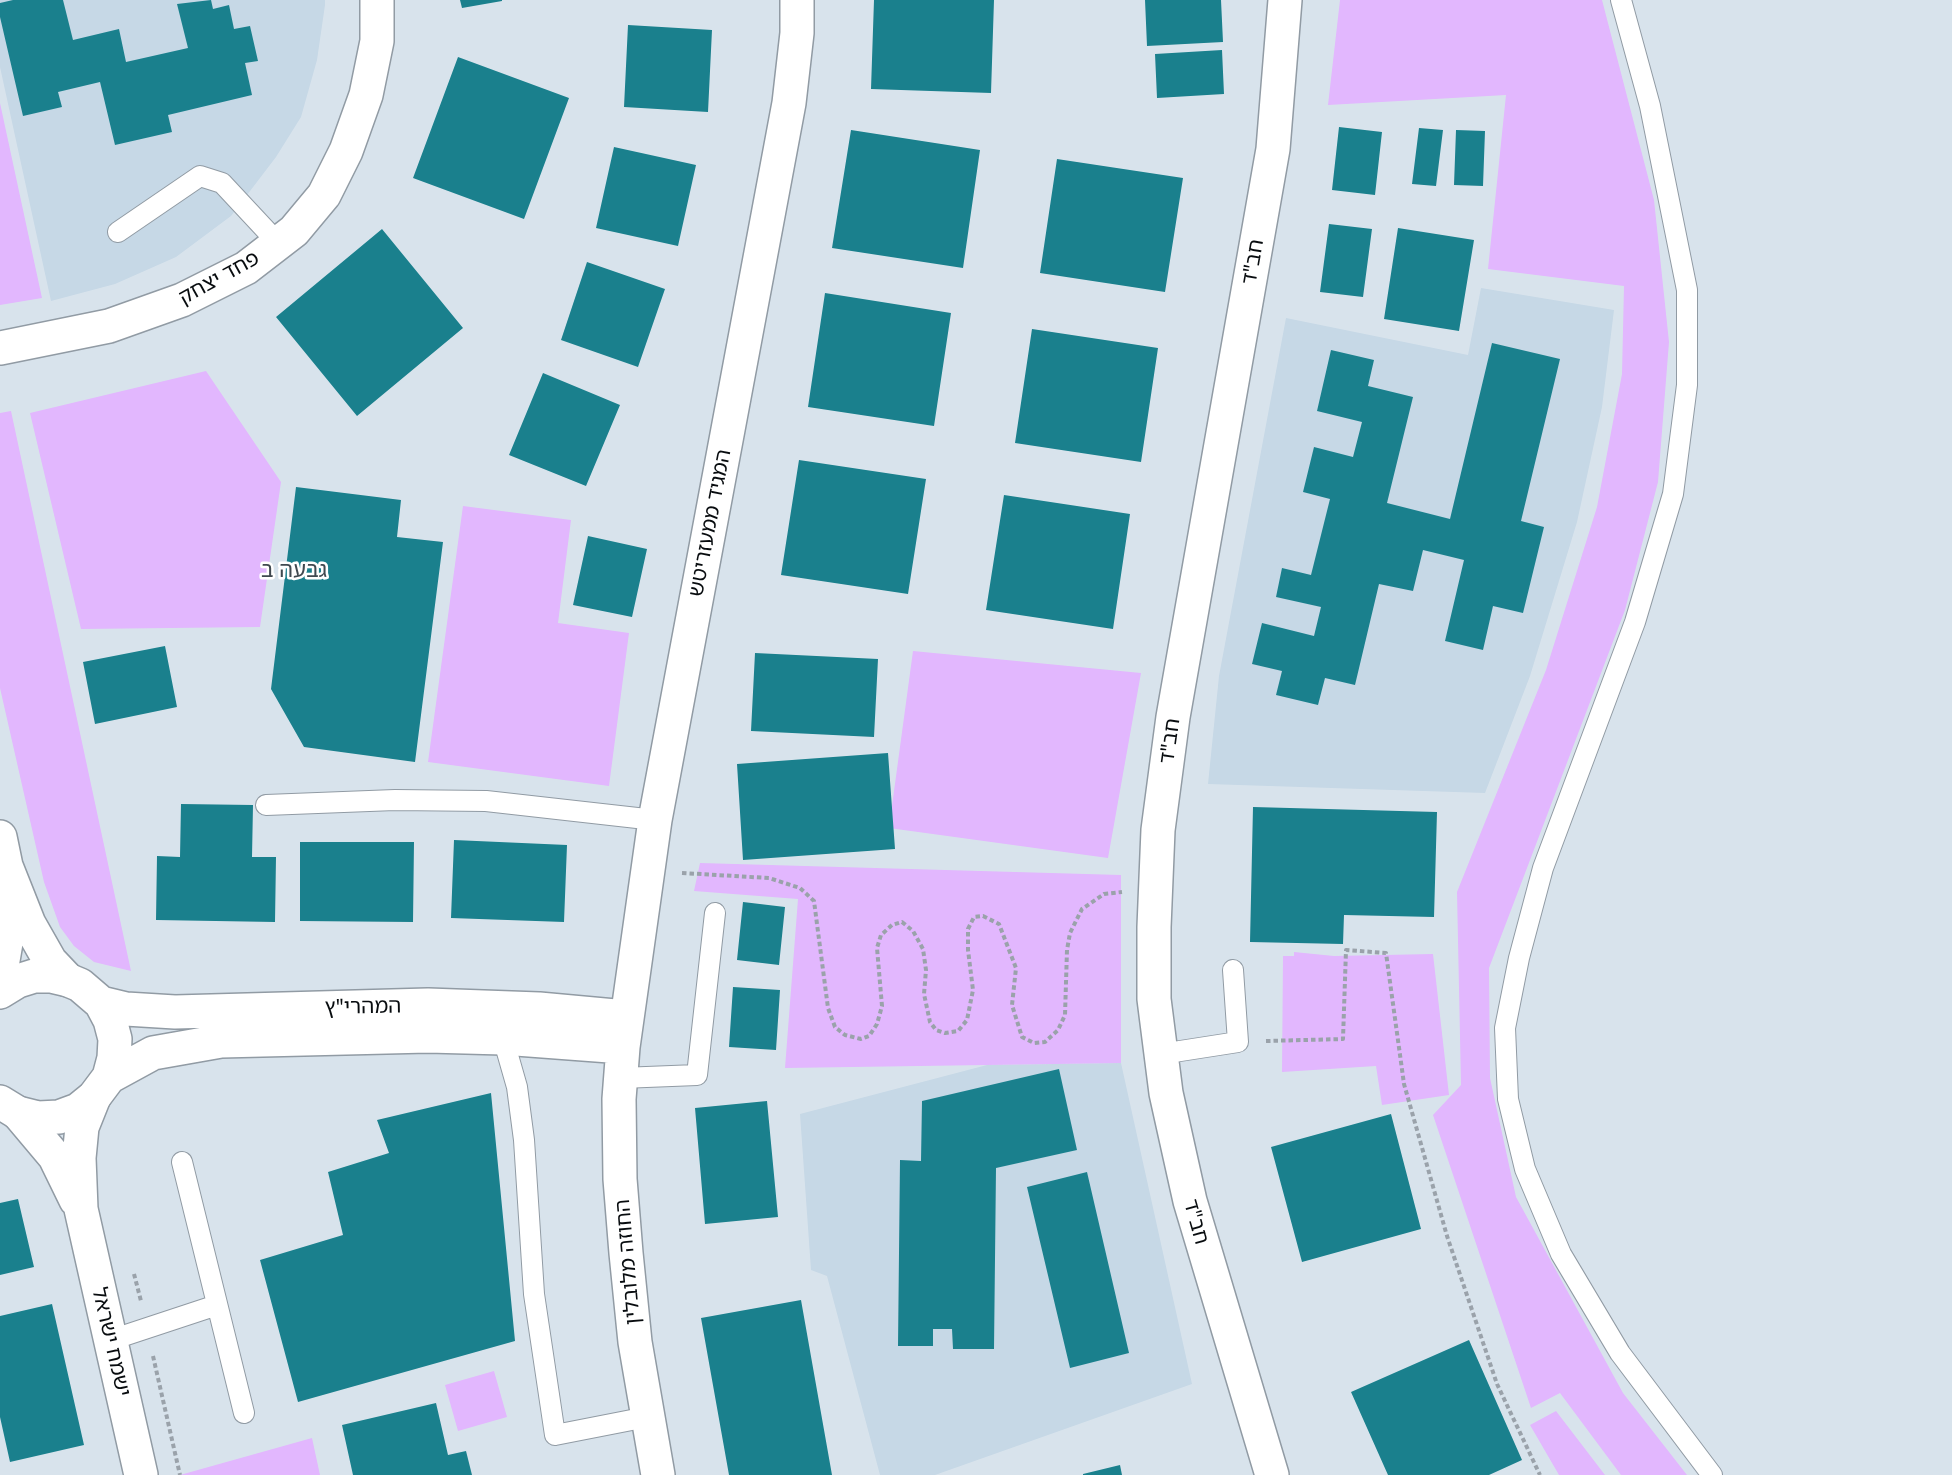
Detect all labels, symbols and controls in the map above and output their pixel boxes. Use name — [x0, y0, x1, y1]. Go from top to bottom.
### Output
street label: חב"ד — [1237, 237, 1269, 287]
street label: פחד יצחק — [174, 246, 264, 310]
street label: המגיד ממעזריטש — [683, 447, 737, 599]
district label: גבעה ב — [261, 557, 327, 583]
street label: חב"ד — [1154, 717, 1186, 765]
street label: המהרי"ץ — [324, 994, 402, 1020]
street label: חב"ד — [1178, 1197, 1214, 1247]
street label: החוזה מלובלין — [610, 1198, 646, 1326]
street label: ישמח ישראל — [86, 1285, 136, 1399]

